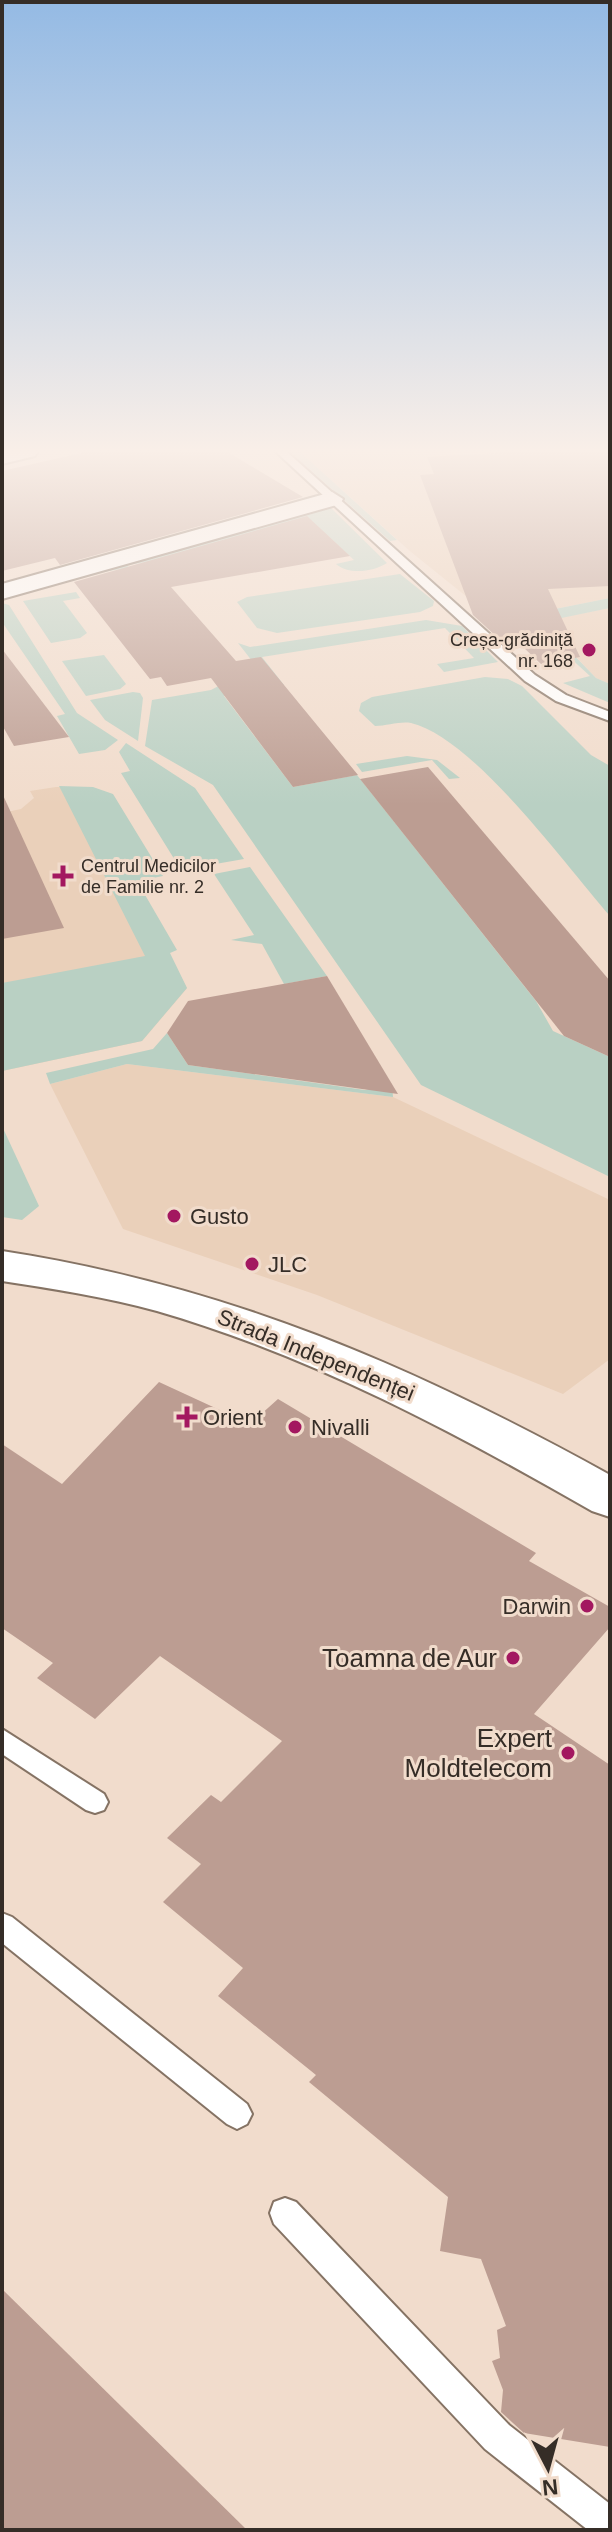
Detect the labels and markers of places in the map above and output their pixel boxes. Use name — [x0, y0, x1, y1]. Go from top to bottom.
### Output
place label: Creșa-grădiniță nr. 168 — [450, 630, 574, 671]
marker: Creșa-grădiniță nr. 168 — [580, 641, 598, 659]
place label: Centrul Medicilor de Familie nr. 2 — [81, 856, 216, 897]
marker: Centrul Medicilor de Familie nr. 2 — [52, 865, 74, 887]
place label: Gusto — [190, 1204, 249, 1229]
marker: Gusto — [165, 1207, 183, 1225]
place label: JLC — [268, 1252, 307, 1277]
marker: JLC — [243, 1255, 261, 1273]
place label: Orient — [203, 1405, 263, 1430]
marker: Orient — [178, 1408, 196, 1426]
place label: Nivalli — [311, 1415, 370, 1440]
marker: Nivalli — [286, 1418, 304, 1436]
place label: Darwin — [503, 1594, 571, 1619]
marker: Darwin — [578, 1597, 596, 1615]
place label: Toamna de Aur — [322, 1643, 497, 1673]
marker: Toamna de Aur — [504, 1649, 522, 1667]
place label: Expert Moldtelecom — [405, 1723, 553, 1783]
marker: Expert Moldtelecom — [559, 1744, 577, 1762]

